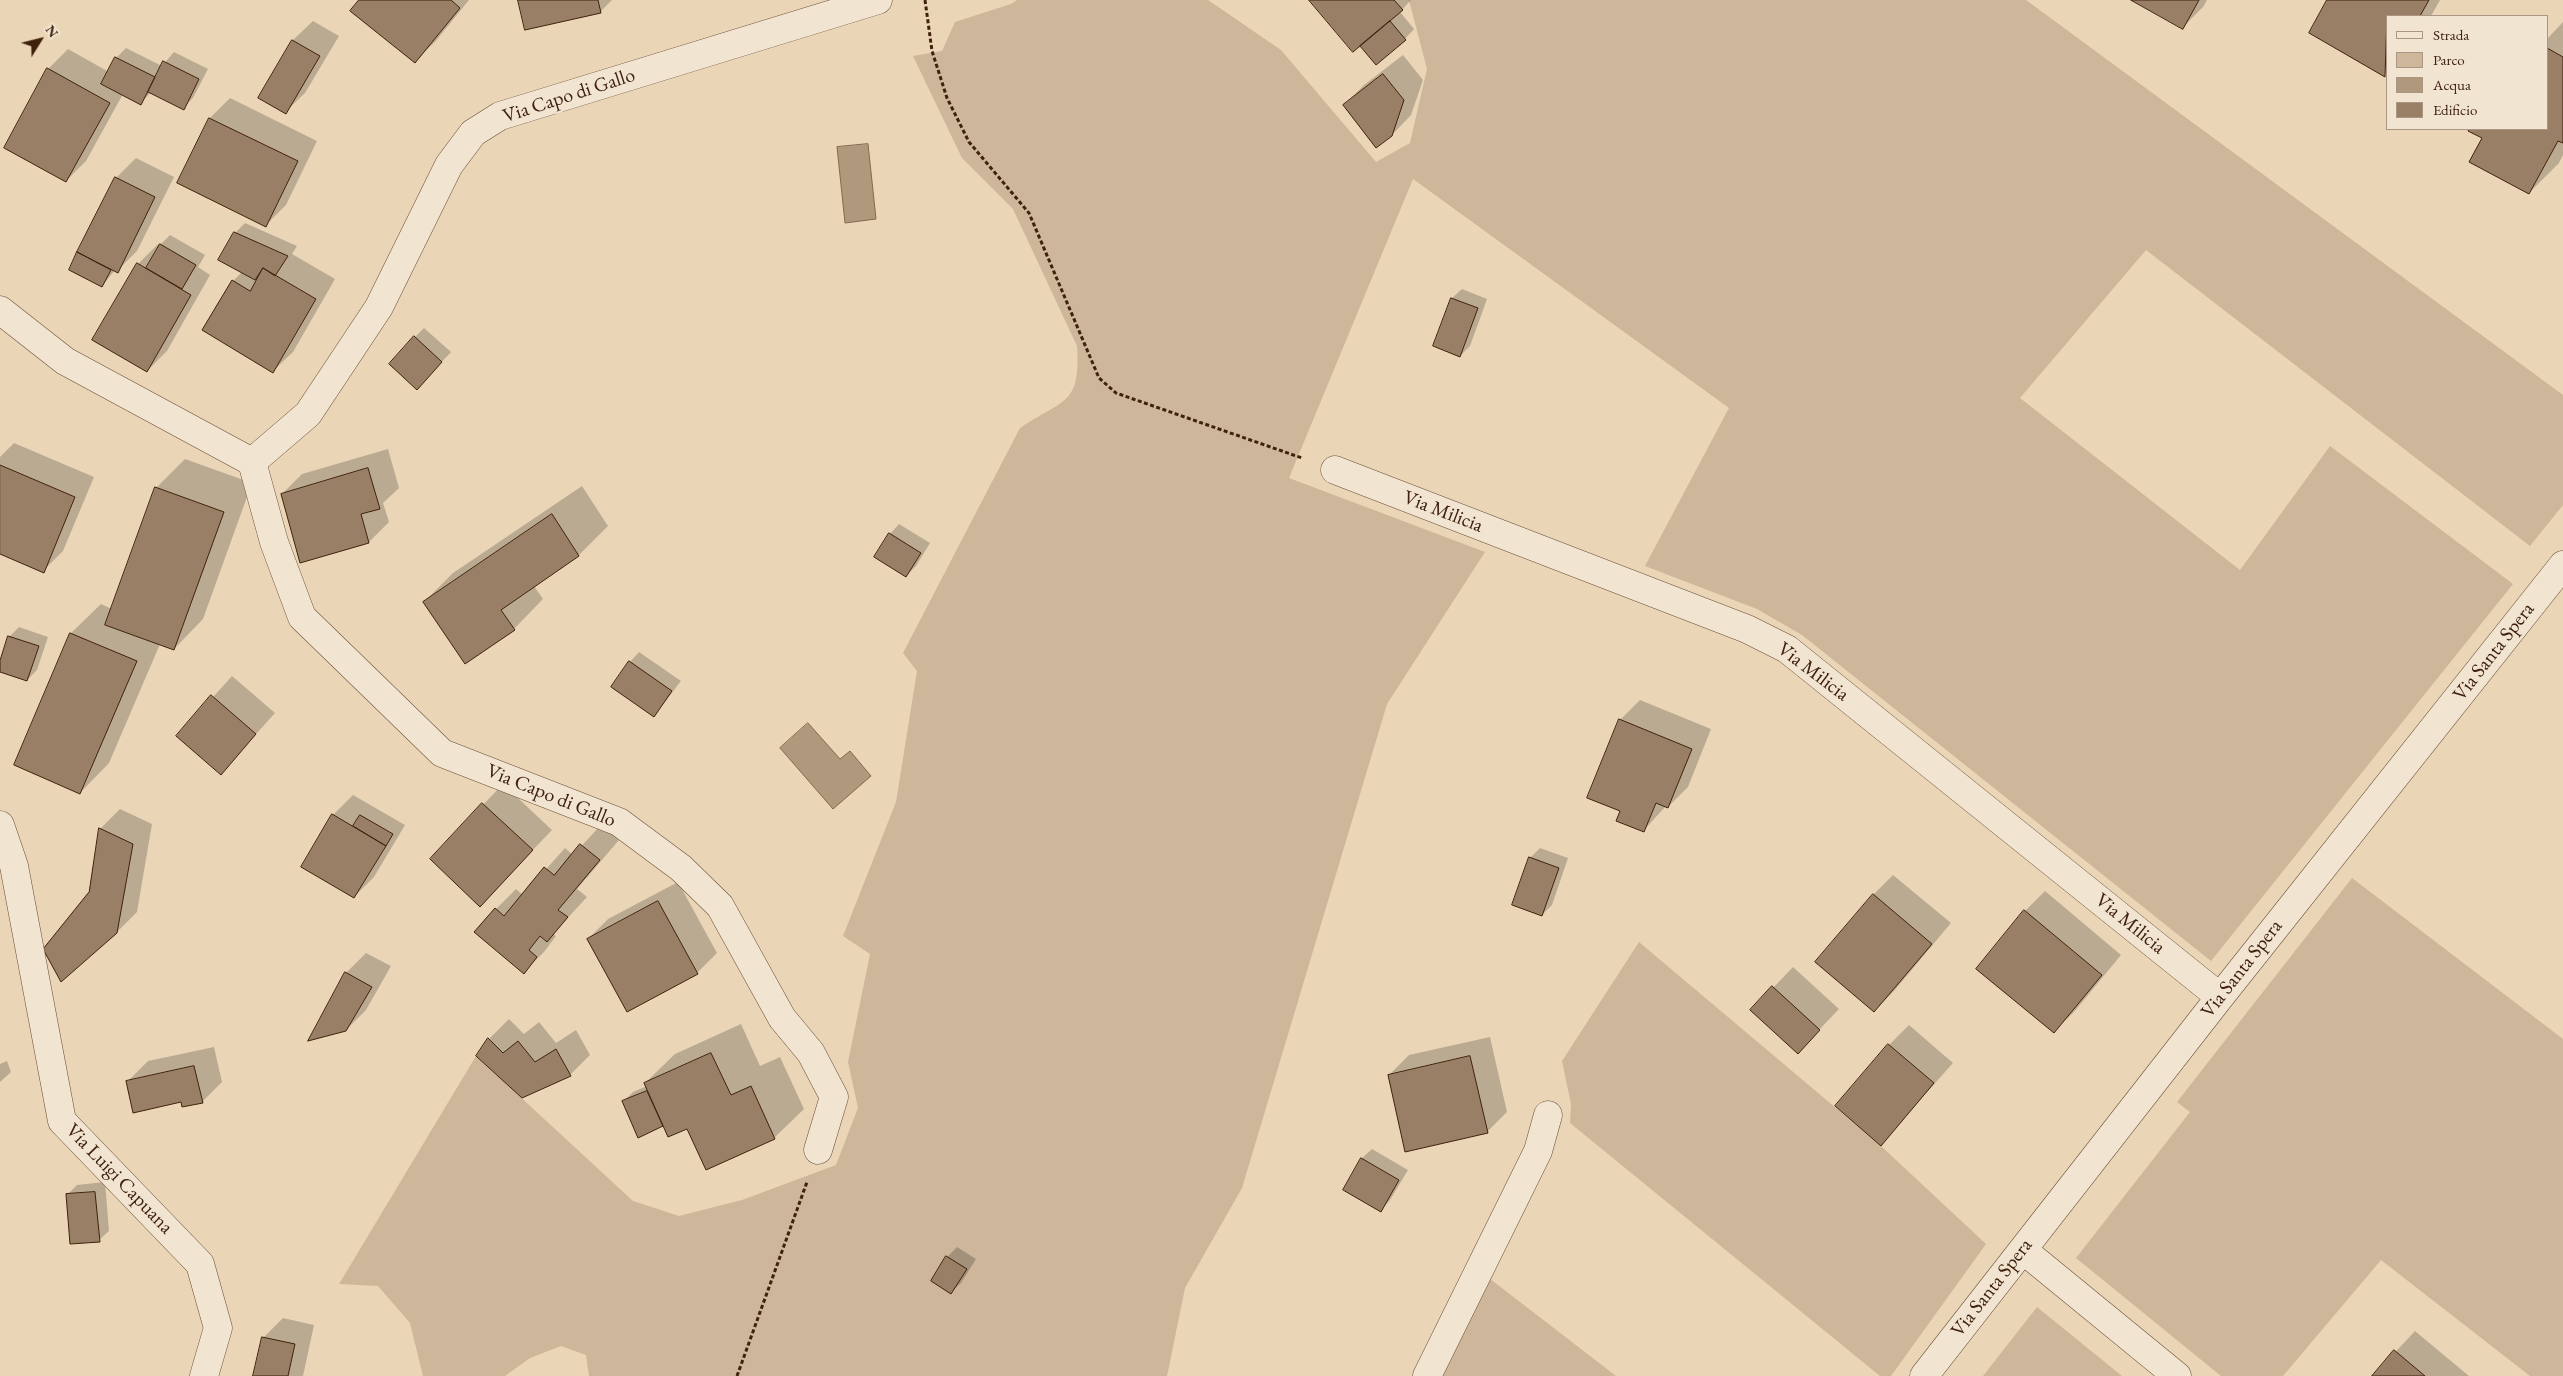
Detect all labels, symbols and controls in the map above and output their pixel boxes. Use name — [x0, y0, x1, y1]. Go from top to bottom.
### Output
north arrow — [15, 15, 65, 65]
legend — [2386, 15, 2548, 130]
text: N — [42, 21, 63, 41]
text: Strada — [2433, 25, 2469, 44]
text: Parco — [2433, 50, 2465, 69]
street label: Via Capo di Gallo — [500, 63, 638, 129]
text: Acqua — [2433, 75, 2471, 94]
text: Edificio — [2433, 100, 2477, 119]
street label: Via Milicia — [1400, 486, 1486, 538]
street label: Via Santa Spera — [2448, 598, 2540, 706]
street label: Via Milicia — [1772, 637, 1854, 707]
street label: Via Capo di Gallo — [483, 759, 619, 833]
street label: Via Milicia — [2090, 888, 2170, 960]
street label: Via Santa Spera — [2196, 915, 2288, 1023]
street label: Via Luigi Capuana — [60, 1119, 178, 1239]
street label: Via Santa Spera — [1946, 1234, 2038, 1342]

